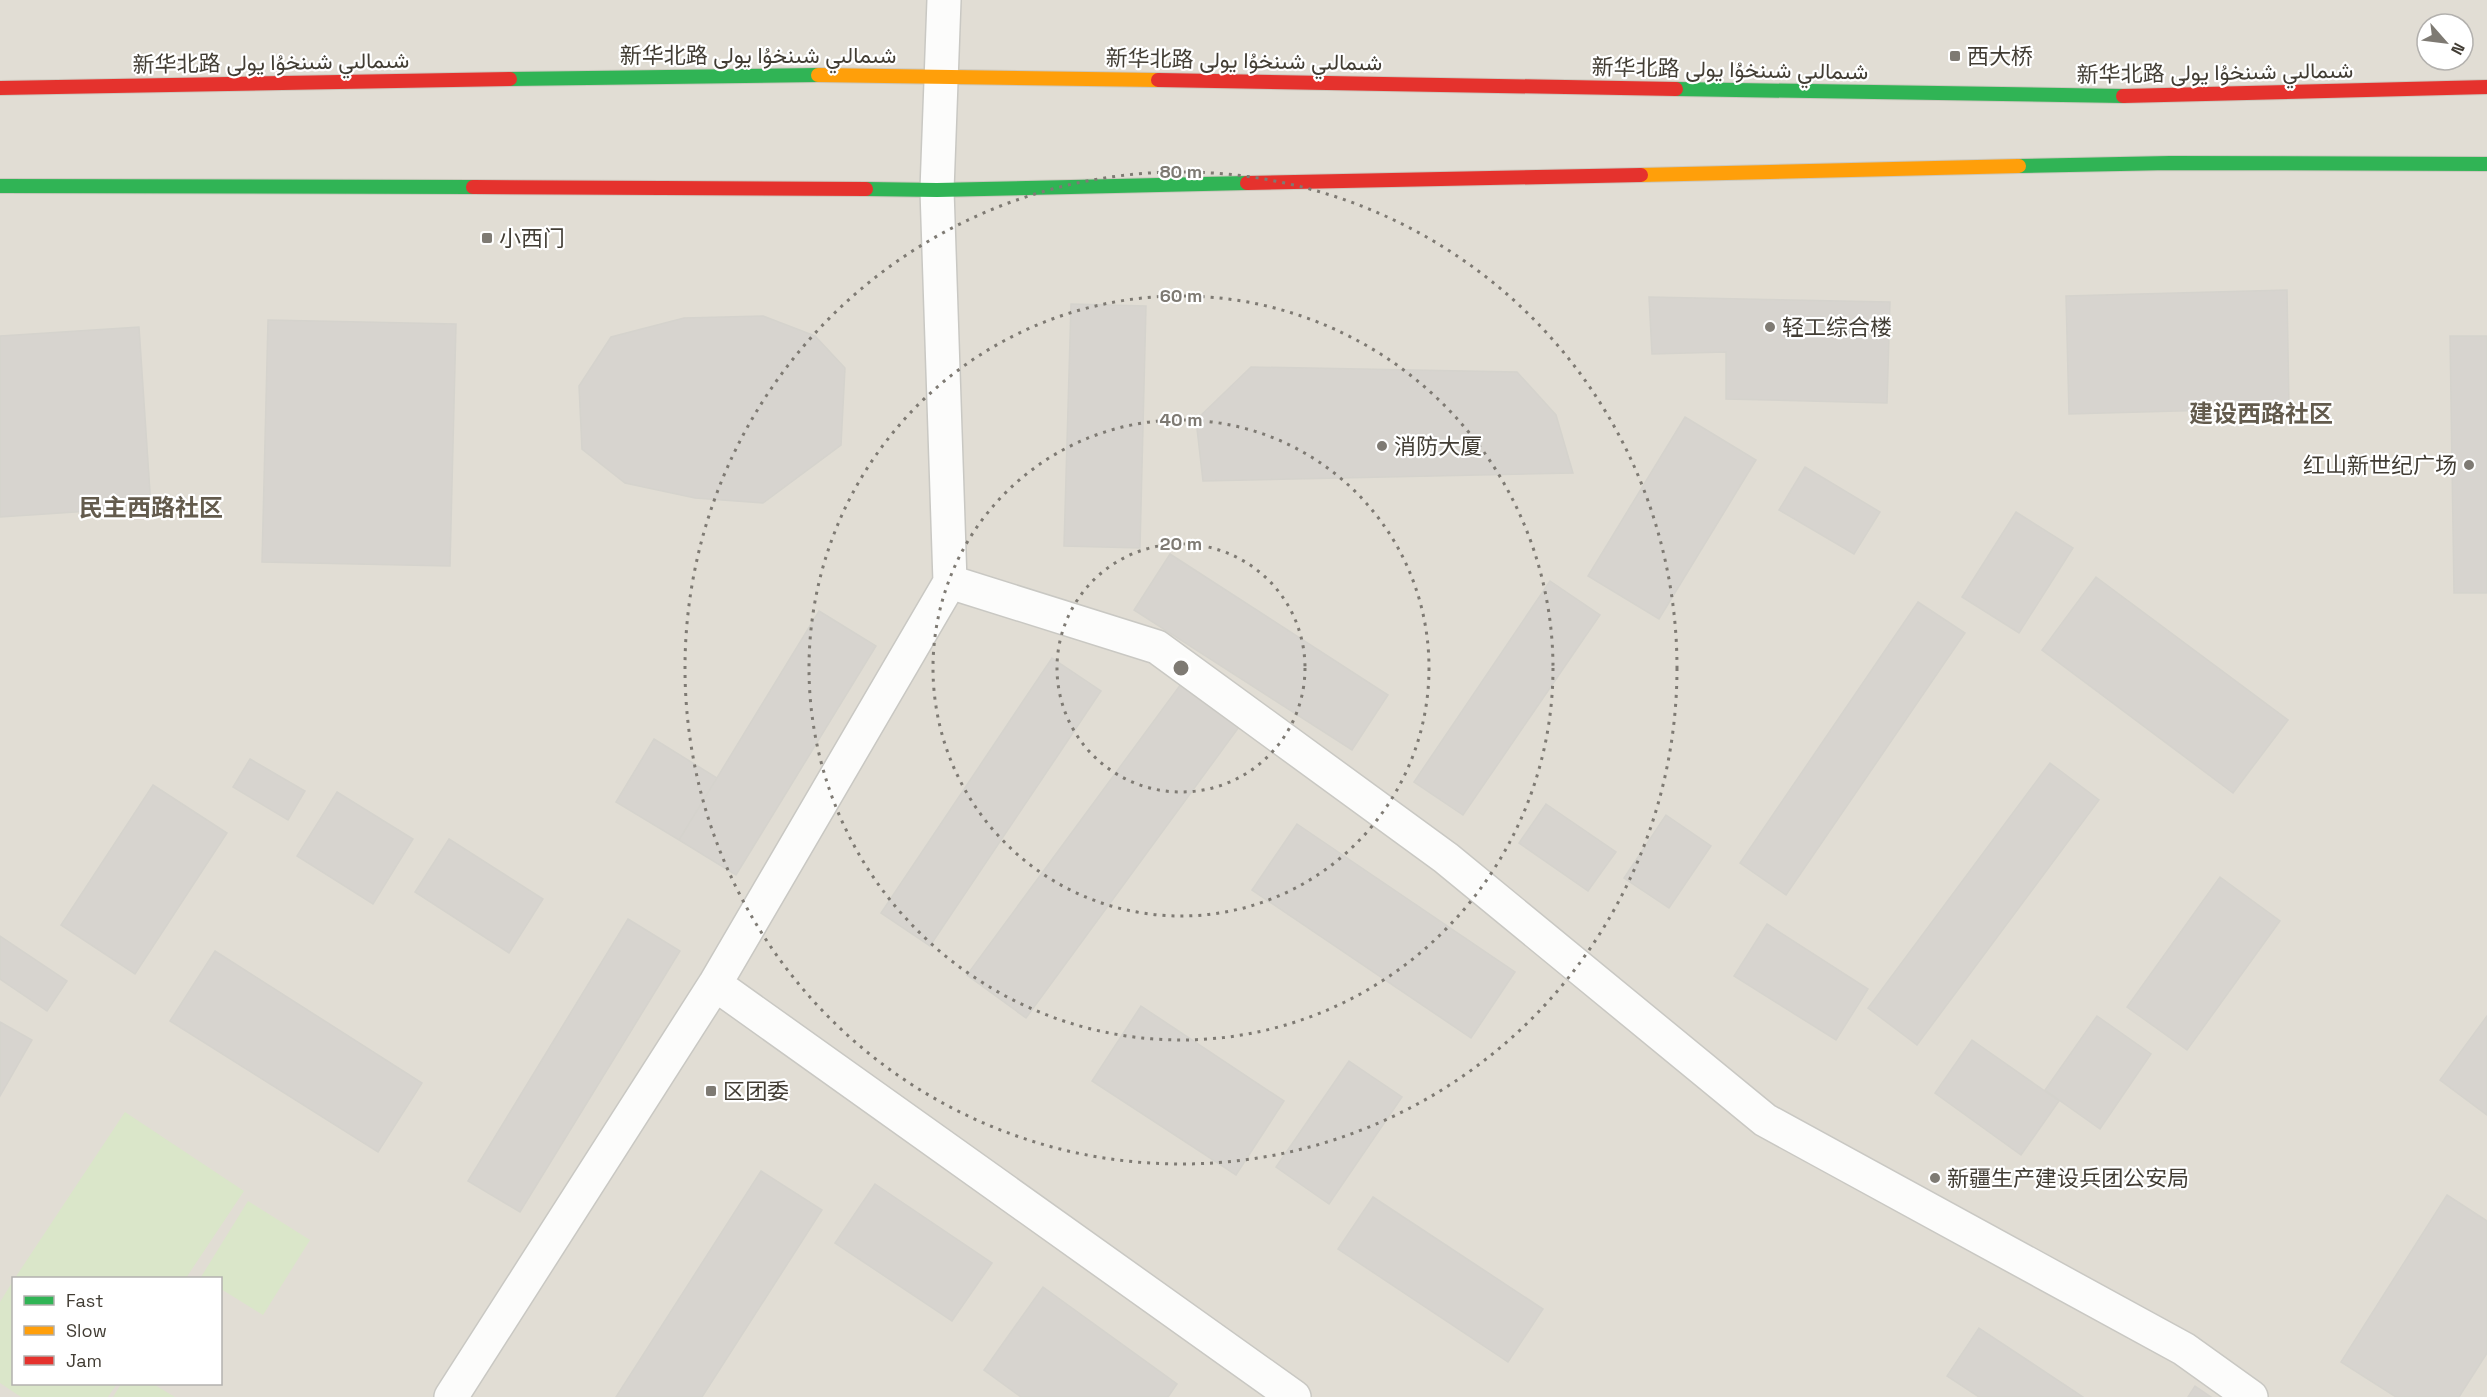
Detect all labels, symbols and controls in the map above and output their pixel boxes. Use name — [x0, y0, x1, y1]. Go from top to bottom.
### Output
north arrow — [2415, 12, 2475, 72]
text: N — [2446, 39, 2470, 58]
street label: 新华北路 شىمالىي شىنخۇا يولى — [620, 41, 896, 74]
place label: 西大桥 — [1967, 42, 2033, 70]
street label: 新华北路 شىمالىي شىنخۇا يولى — [1105, 44, 1383, 81]
street label: 新华北路 شىمالىي شىنخۇا يولى — [132, 46, 410, 83]
marker: 西大桥 — [1948, 49, 1962, 63]
street label: 新华北路 شىمالىي شىنخۇا يولى — [1591, 53, 1869, 90]
street label: 新华北路 شىمالىي شىنخۇا يولى — [2076, 56, 2354, 93]
text: 80 m — [1160, 160, 1202, 183]
place label: 小西门 — [499, 224, 565, 252]
marker: 小西门 — [480, 231, 494, 245]
text: 60 m — [1160, 284, 1202, 307]
place label: 轻工综合楼 — [1782, 313, 1892, 341]
marker: 轻工综合楼 — [1763, 320, 1777, 334]
district label: 建设西路社区 — [2189, 398, 2333, 429]
text: 40 m — [1159, 408, 1203, 431]
place label: 消防大厦 — [1394, 432, 1482, 460]
marker: 消防大厦 — [1375, 439, 1389, 453]
place label: 红山新世纪广场 — [2303, 451, 2457, 479]
marker: 红山新世纪广场 — [2462, 458, 2476, 472]
district label: 民主西路社区 — [79, 492, 223, 523]
text: 20 m — [1160, 532, 1202, 555]
centre of rings — [1171, 658, 1191, 678]
place label: 区团委 — [723, 1077, 789, 1105]
marker: 区团委 — [704, 1084, 718, 1098]
place label: 新疆生产建设兵团公安局 — [1947, 1164, 2189, 1192]
marker: 新疆生产建设兵团公安局 — [1928, 1171, 1942, 1185]
legend — [12, 1277, 222, 1385]
text: Fast — [66, 1289, 103, 1312]
text: Slow — [66, 1319, 107, 1342]
text: Jam — [66, 1349, 102, 1372]

